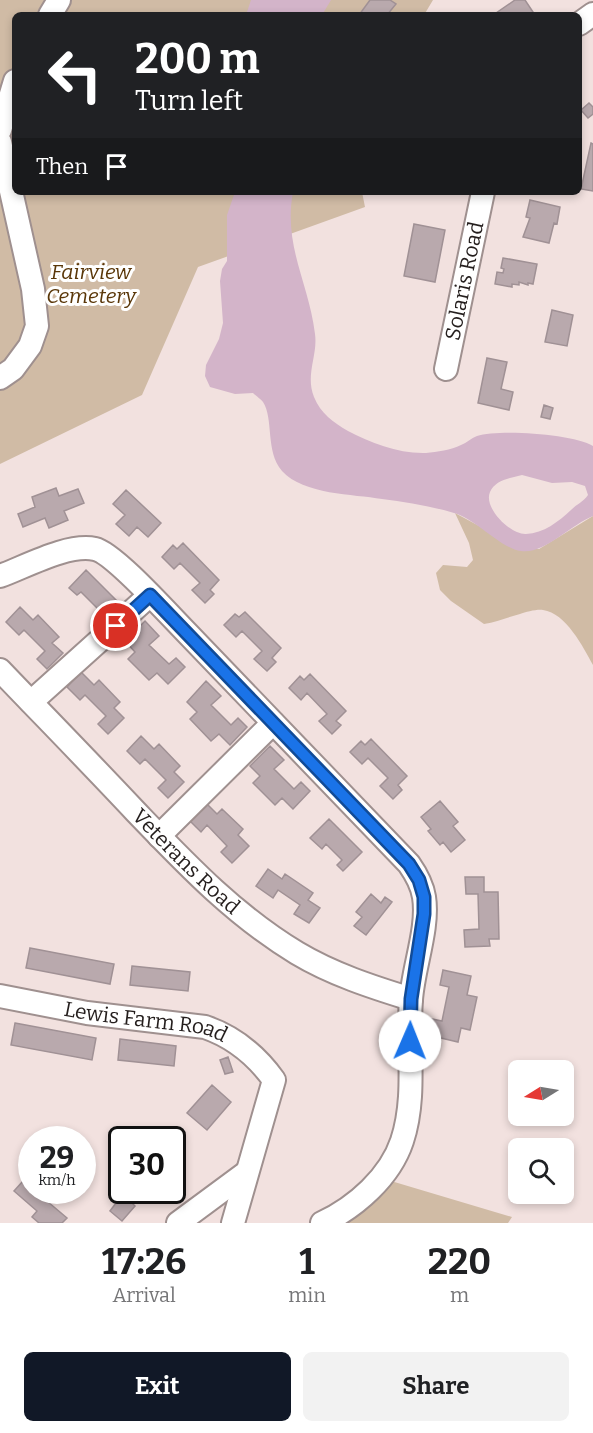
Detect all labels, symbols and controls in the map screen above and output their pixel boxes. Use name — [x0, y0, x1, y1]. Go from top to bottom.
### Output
text: 200 m — [135, 34, 260, 84]
icon: left — [36, 36, 114, 114]
text: Turn left — [135, 85, 243, 117]
icon: arrive — [100, 150, 133, 183]
text: Then — [36, 153, 88, 180]
street label: Solaris Road — [439, 219, 489, 343]
park label: Fairview Cemetery — [46, 259, 137, 309]
pin — [90, 600, 141, 651]
icon: arrive — [99, 609, 132, 642]
street label: Veterans Road — [127, 803, 245, 920]
street label: Lewis Farm Road — [62, 996, 232, 1048]
position arrow — [378, 1009, 442, 1073]
north arrow — [508, 1060, 574, 1126]
map controls — [508, 1060, 574, 1204]
speed limit sign: 30 — [108, 1126, 186, 1204]
button: search — [508, 1138, 574, 1204]
text: 29 — [40, 1140, 74, 1176]
text: km/h — [38, 1171, 76, 1189]
text: 17:26 — [102, 1240, 186, 1284]
text: 1 — [299, 1240, 315, 1284]
text: 220 — [428, 1240, 491, 1284]
text: Arrival — [112, 1283, 176, 1307]
text: min — [288, 1283, 326, 1307]
text: m — [450, 1283, 469, 1307]
button: Exit — [24, 1352, 291, 1421]
button: Share — [303, 1352, 569, 1421]

